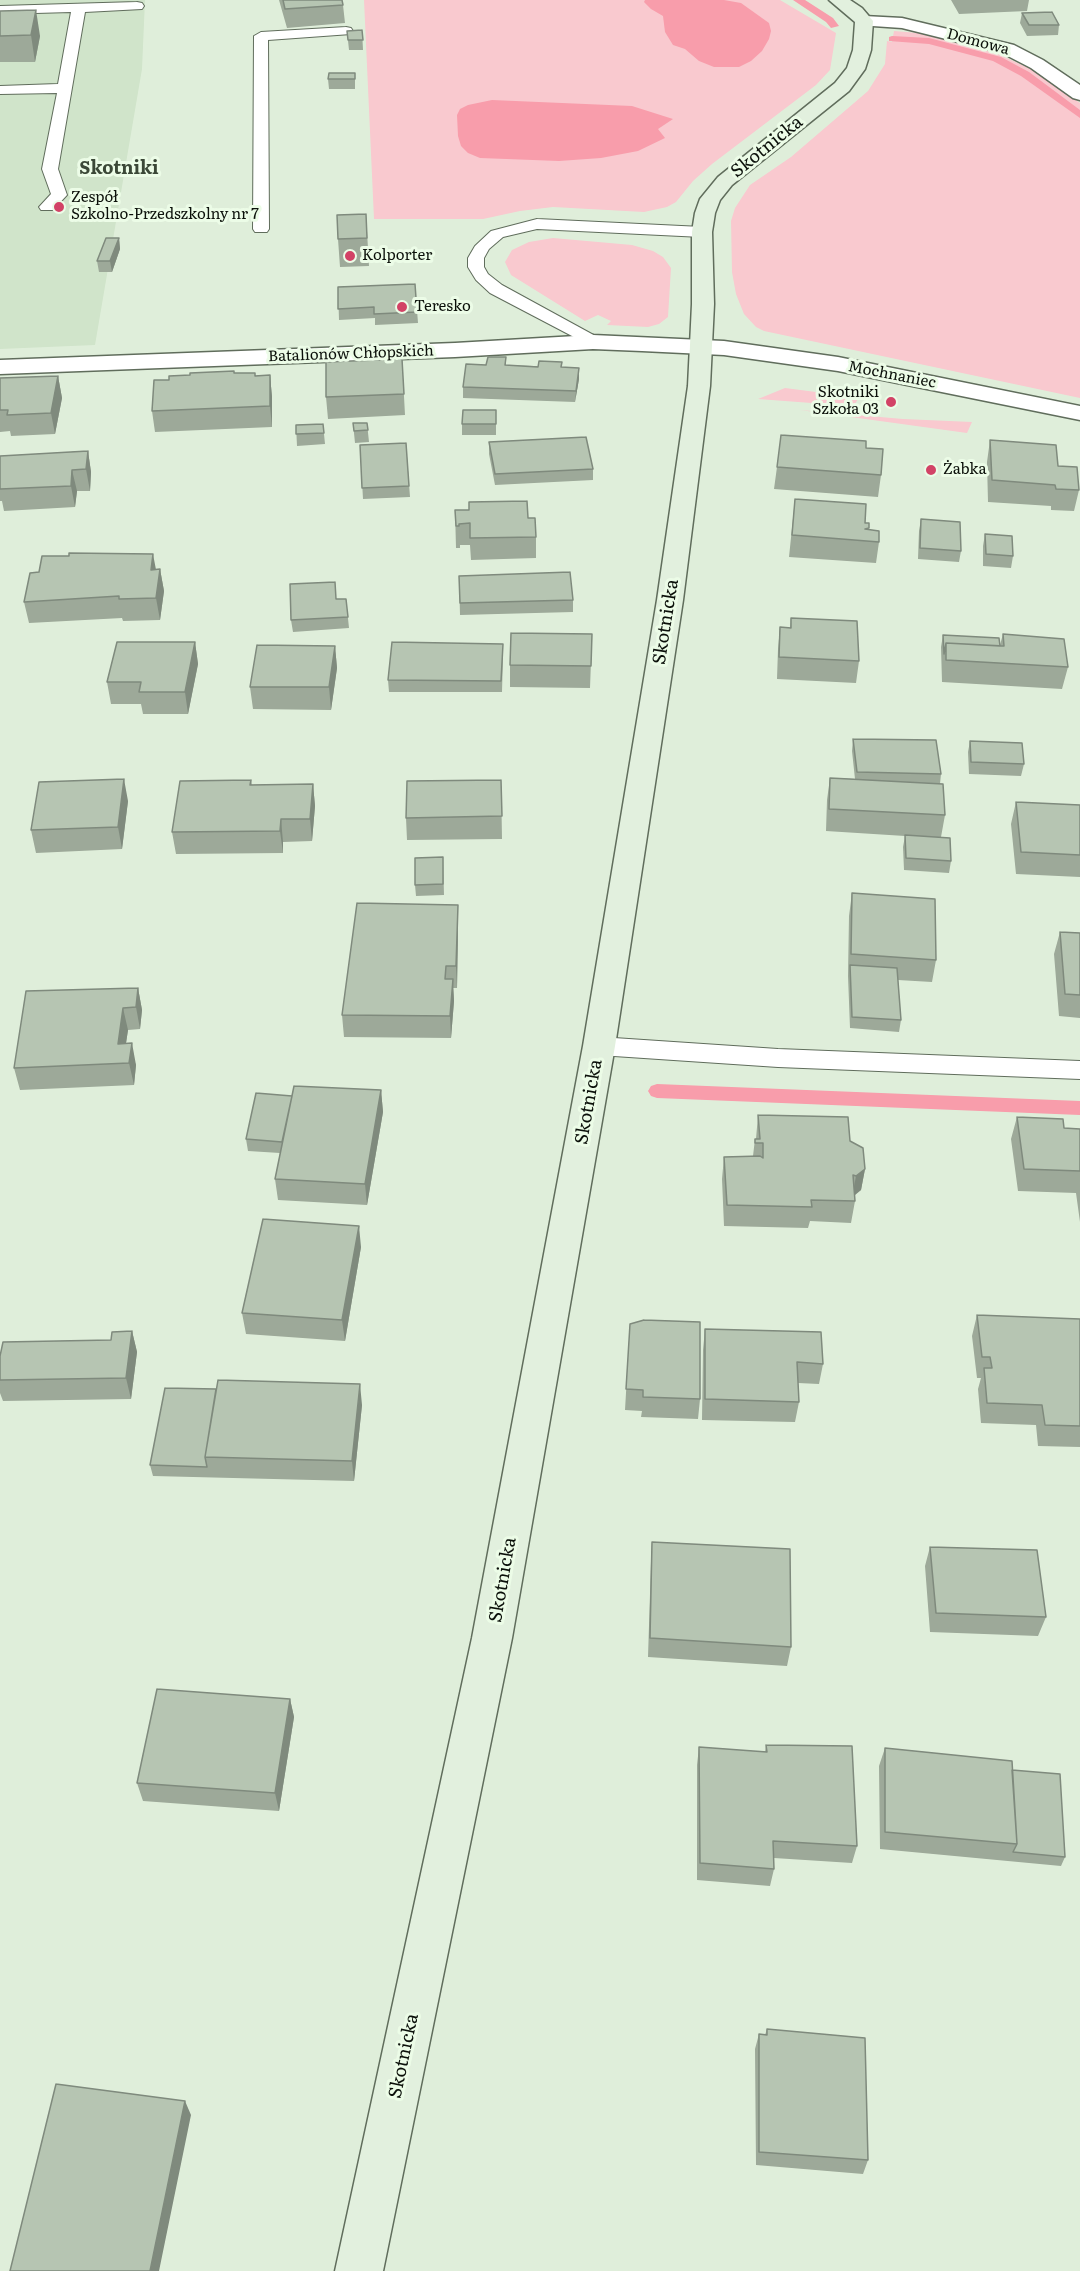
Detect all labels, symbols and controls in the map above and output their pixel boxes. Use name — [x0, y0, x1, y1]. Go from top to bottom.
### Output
street label: Domowa — [945, 25, 1011, 59]
street label: Skotnicka — [727, 111, 807, 183]
district label: Skotniki — [79, 158, 159, 180]
place label: Zespół Szkolno-Przedszkolny nr 7 — [71, 189, 259, 224]
marker: Zespół Szkolno-Przedszkolny nr 7 — [52, 200, 66, 214]
place label: Kolporter — [362, 247, 432, 265]
marker: Kolporter — [343, 249, 357, 263]
place label: Teresko — [414, 298, 471, 316]
marker: Teresko — [395, 300, 409, 314]
street label: Batalionów Chłopskich — [268, 342, 434, 366]
street label: Mochnaniec — [847, 358, 937, 392]
place label: Skotniki Szkoła 03 — [813, 384, 879, 419]
marker: Skotniki Szkoła 03 — [884, 395, 898, 409]
place label: Żabka — [943, 461, 987, 479]
marker: Żabka — [924, 463, 938, 477]
street label: Skotnicka — [649, 578, 683, 666]
street label: Skotnicka — [571, 1058, 607, 1146]
street label: Skotnicka — [485, 1536, 521, 1624]
street label: Skotnicka — [384, 2012, 424, 2100]

